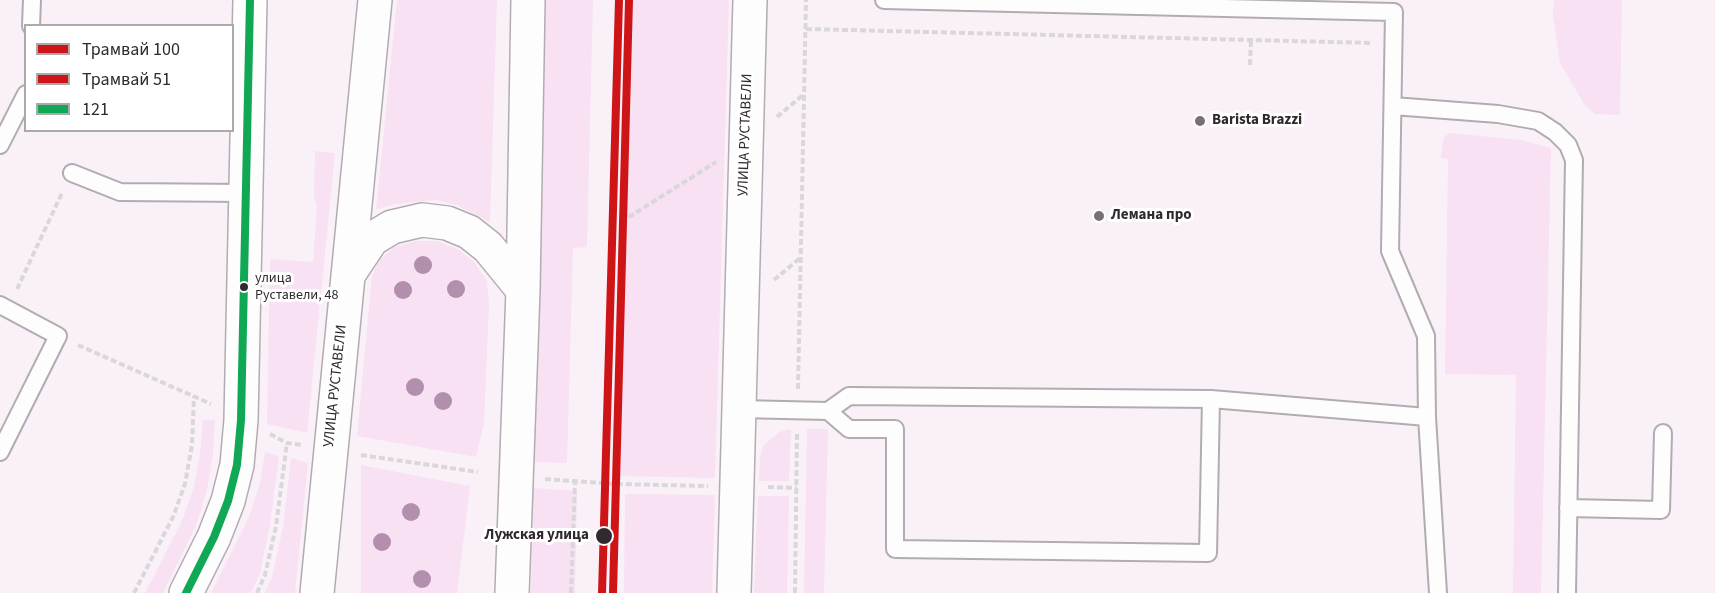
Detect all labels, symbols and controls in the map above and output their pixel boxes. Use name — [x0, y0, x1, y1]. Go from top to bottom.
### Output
legend — [24, 24, 234, 132]
text: Трамвай 100 — [82, 37, 180, 62]
text: Трамвай 51 — [82, 67, 171, 92]
street label: УЛИЦА РУСТАВЕЛИ — [735, 73, 757, 197]
text: 121 — [82, 97, 109, 122]
place label: Barista Brazzi — [1212, 112, 1302, 130]
marker: Barista Brazzi — [1193, 114, 1207, 128]
place label: Лемана про — [1111, 207, 1192, 225]
marker: Лемана про — [1092, 209, 1106, 223]
place label: улица Руставели, 48 — [255, 271, 338, 304]
marker: улица Руставели, 48 — [238, 281, 250, 293]
street label: УЛИЦА РУСТАВЕЛИ — [321, 324, 351, 448]
marker: Лужская улица — [594, 526, 614, 546]
place label: Лужская улица — [485, 527, 589, 545]

